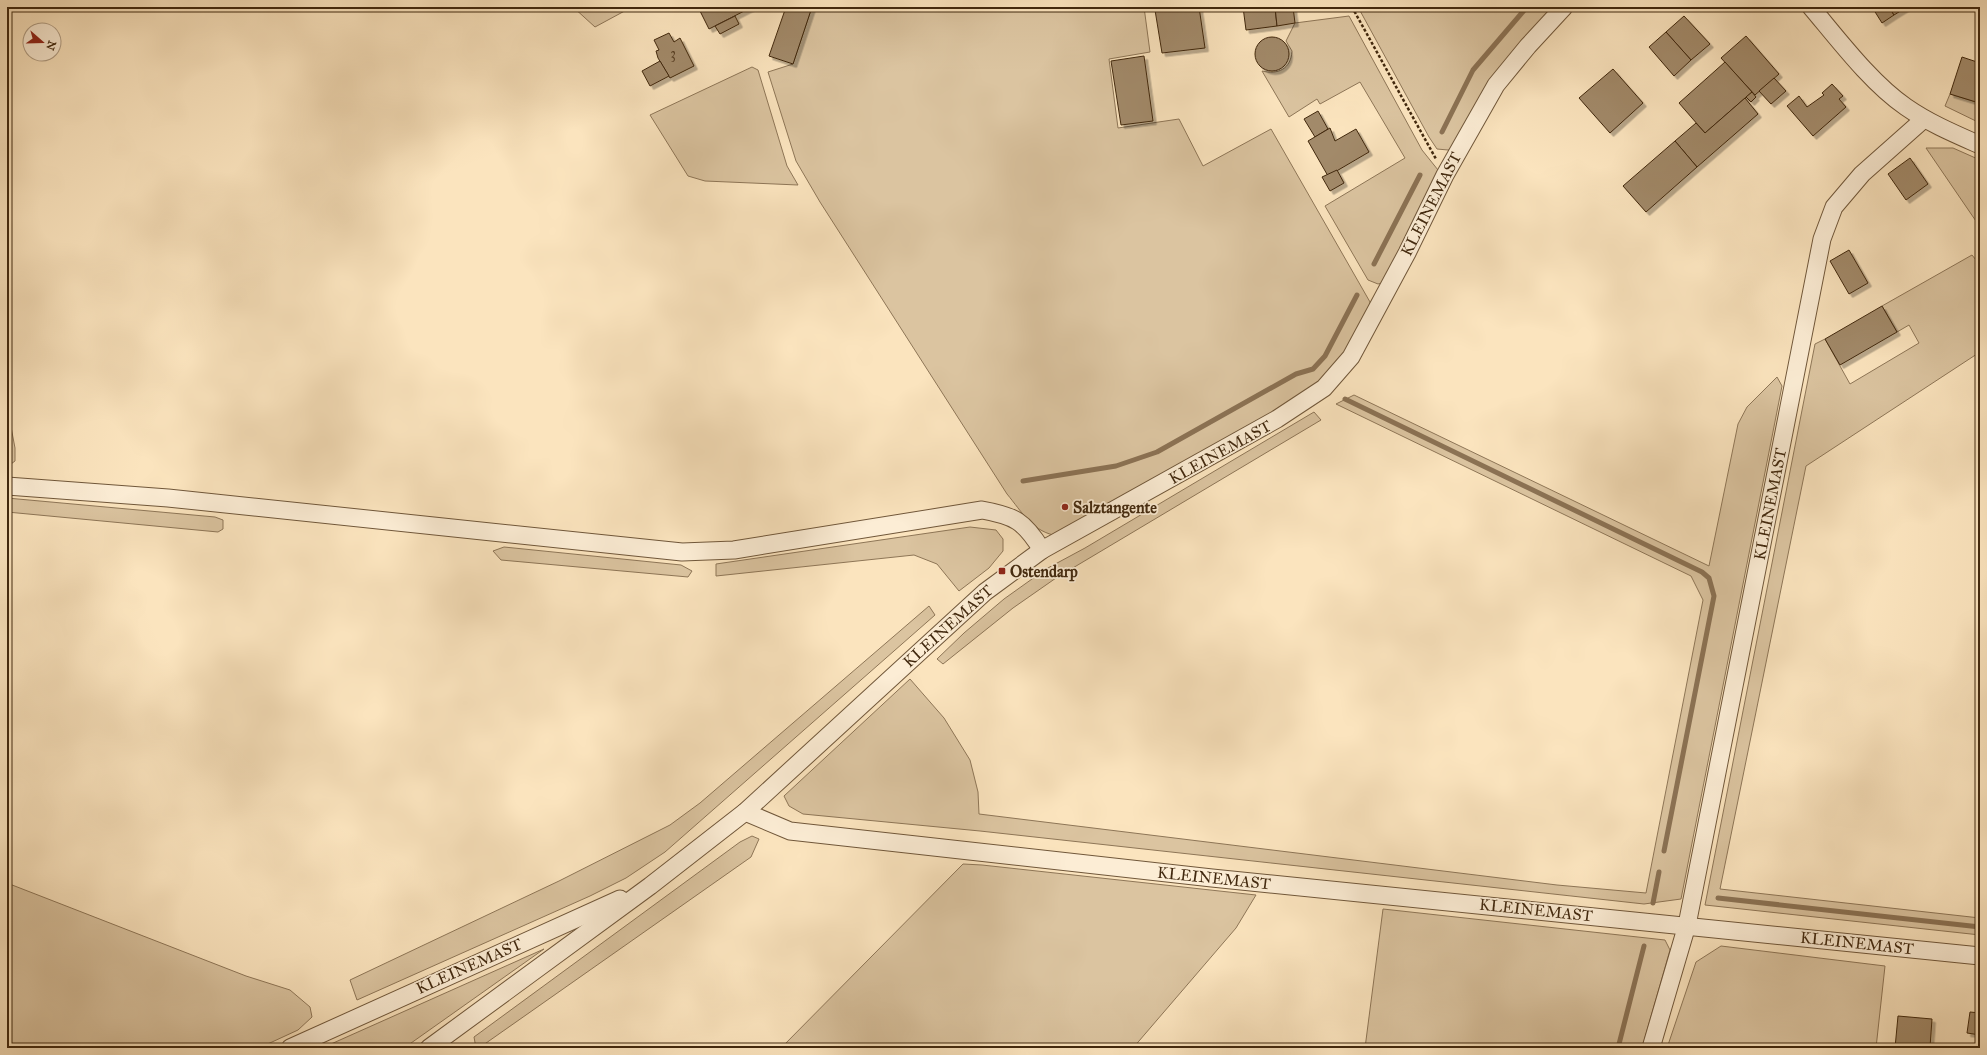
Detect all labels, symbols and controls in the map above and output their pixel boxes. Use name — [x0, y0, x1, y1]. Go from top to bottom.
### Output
north arrow — [22, 22, 62, 62]
text: N — [43, 39, 59, 52]
house number: 3 — [670, 45, 676, 62]
street label: KLEINEMAST — [1397, 149, 1465, 259]
street label: KLEINEMAST — [1166, 416, 1274, 488]
street label: KLEINEMAST — [1750, 446, 1790, 562]
place label: Salztangente — [1073, 498, 1157, 518]
marker: Salztangente — [1060, 502, 1070, 512]
place label: Ostendarp — [1010, 562, 1078, 582]
marker: Ostendarp — [997, 566, 1007, 576]
street label: KLEINEMAST — [899, 581, 997, 671]
street label: KLEINEMAST — [1156, 863, 1272, 893]
street label: KLEINEMAST — [1478, 895, 1594, 925]
street label: KLEINEMAST — [1799, 928, 1915, 958]
street label: KLEINEMAST — [413, 934, 525, 998]

